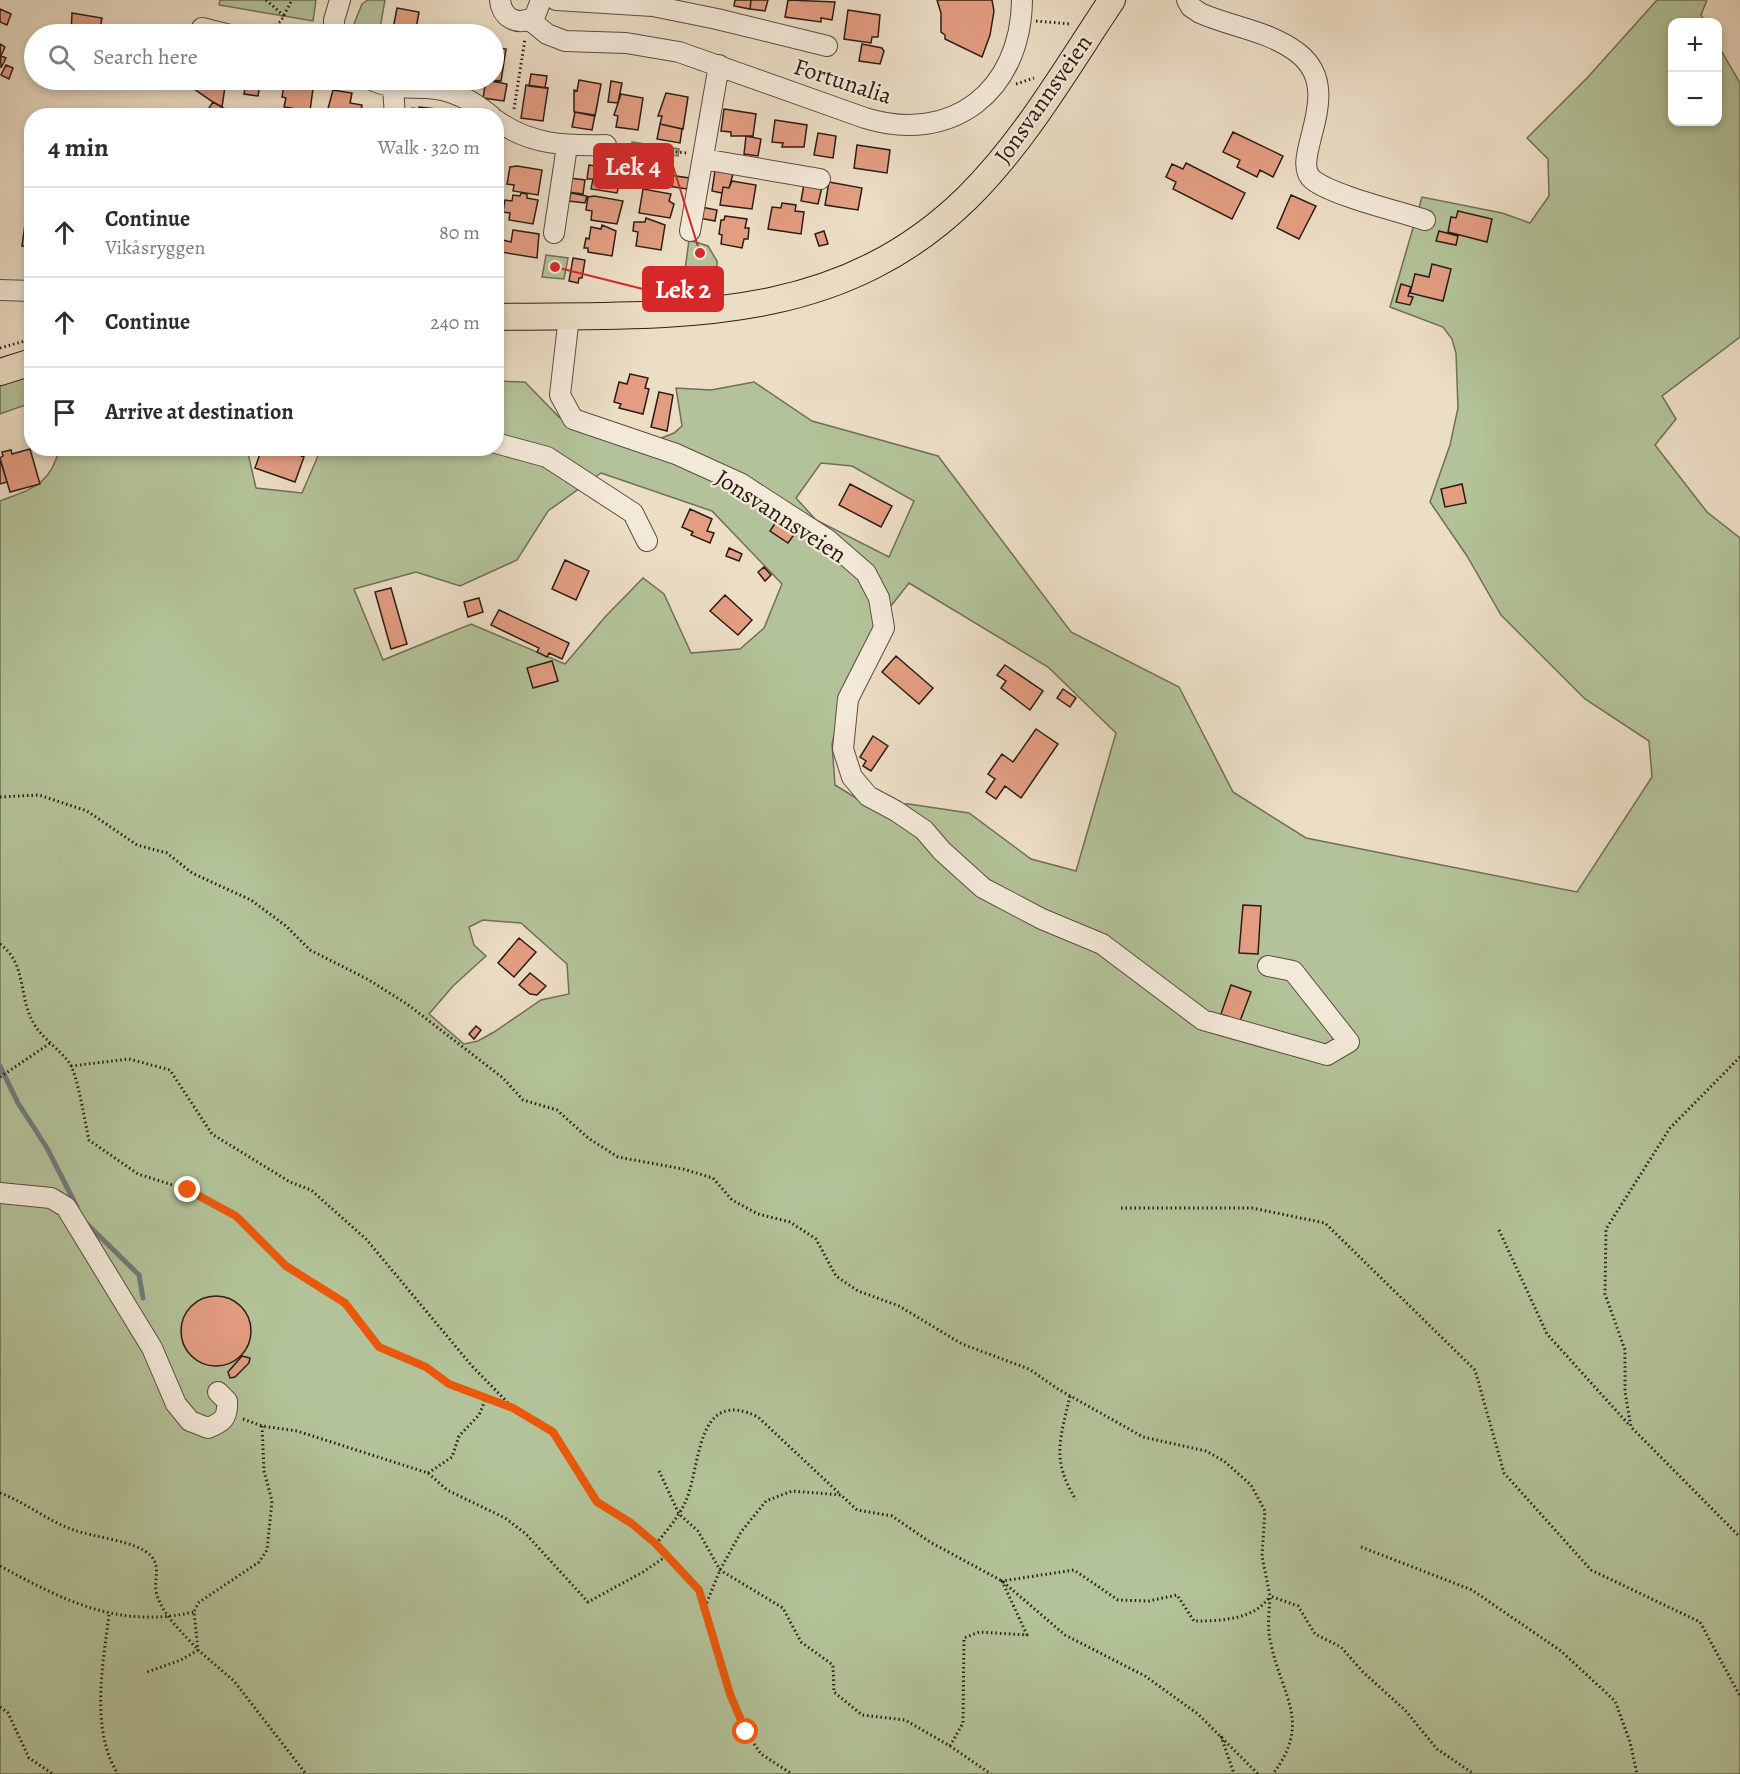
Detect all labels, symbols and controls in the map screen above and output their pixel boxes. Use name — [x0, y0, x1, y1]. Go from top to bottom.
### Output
map controls — [1668, 18, 1722, 126]
button: + — [1668, 18, 1722, 72]
search box — [24, 24, 504, 90]
street label: Jonsvannsveien — [987, 28, 1099, 170]
icon: search — [45, 41, 78, 74]
text: Search here — [93, 42, 198, 72]
street label: Fortunalia — [790, 50, 897, 112]
button: − — [1668, 72, 1722, 126]
text: 4 min — [48, 130, 109, 165]
text: Walk · 320 m — [378, 134, 480, 161]
callout: Lek 4 — [594, 144, 673, 188]
text: Lek 4 — [605, 149, 661, 184]
text: Continue — [105, 204, 190, 234]
icon: ahead — [48, 216, 81, 249]
text: 80 m — [439, 219, 480, 246]
text: Vikåsryggen — [105, 234, 205, 261]
callout: Lek 2 — [643, 267, 723, 311]
text: Lek 2 — [655, 272, 712, 307]
icon: ahead — [48, 306, 81, 339]
text: Continue — [105, 307, 190, 337]
text: 240 m — [430, 309, 480, 336]
icon: arrive — [48, 396, 81, 429]
text: Arrive at destination — [105, 397, 294, 427]
street label: Jonsvannsveien — [709, 462, 853, 570]
route end — [174, 1176, 200, 1202]
route start — [732, 1718, 758, 1744]

